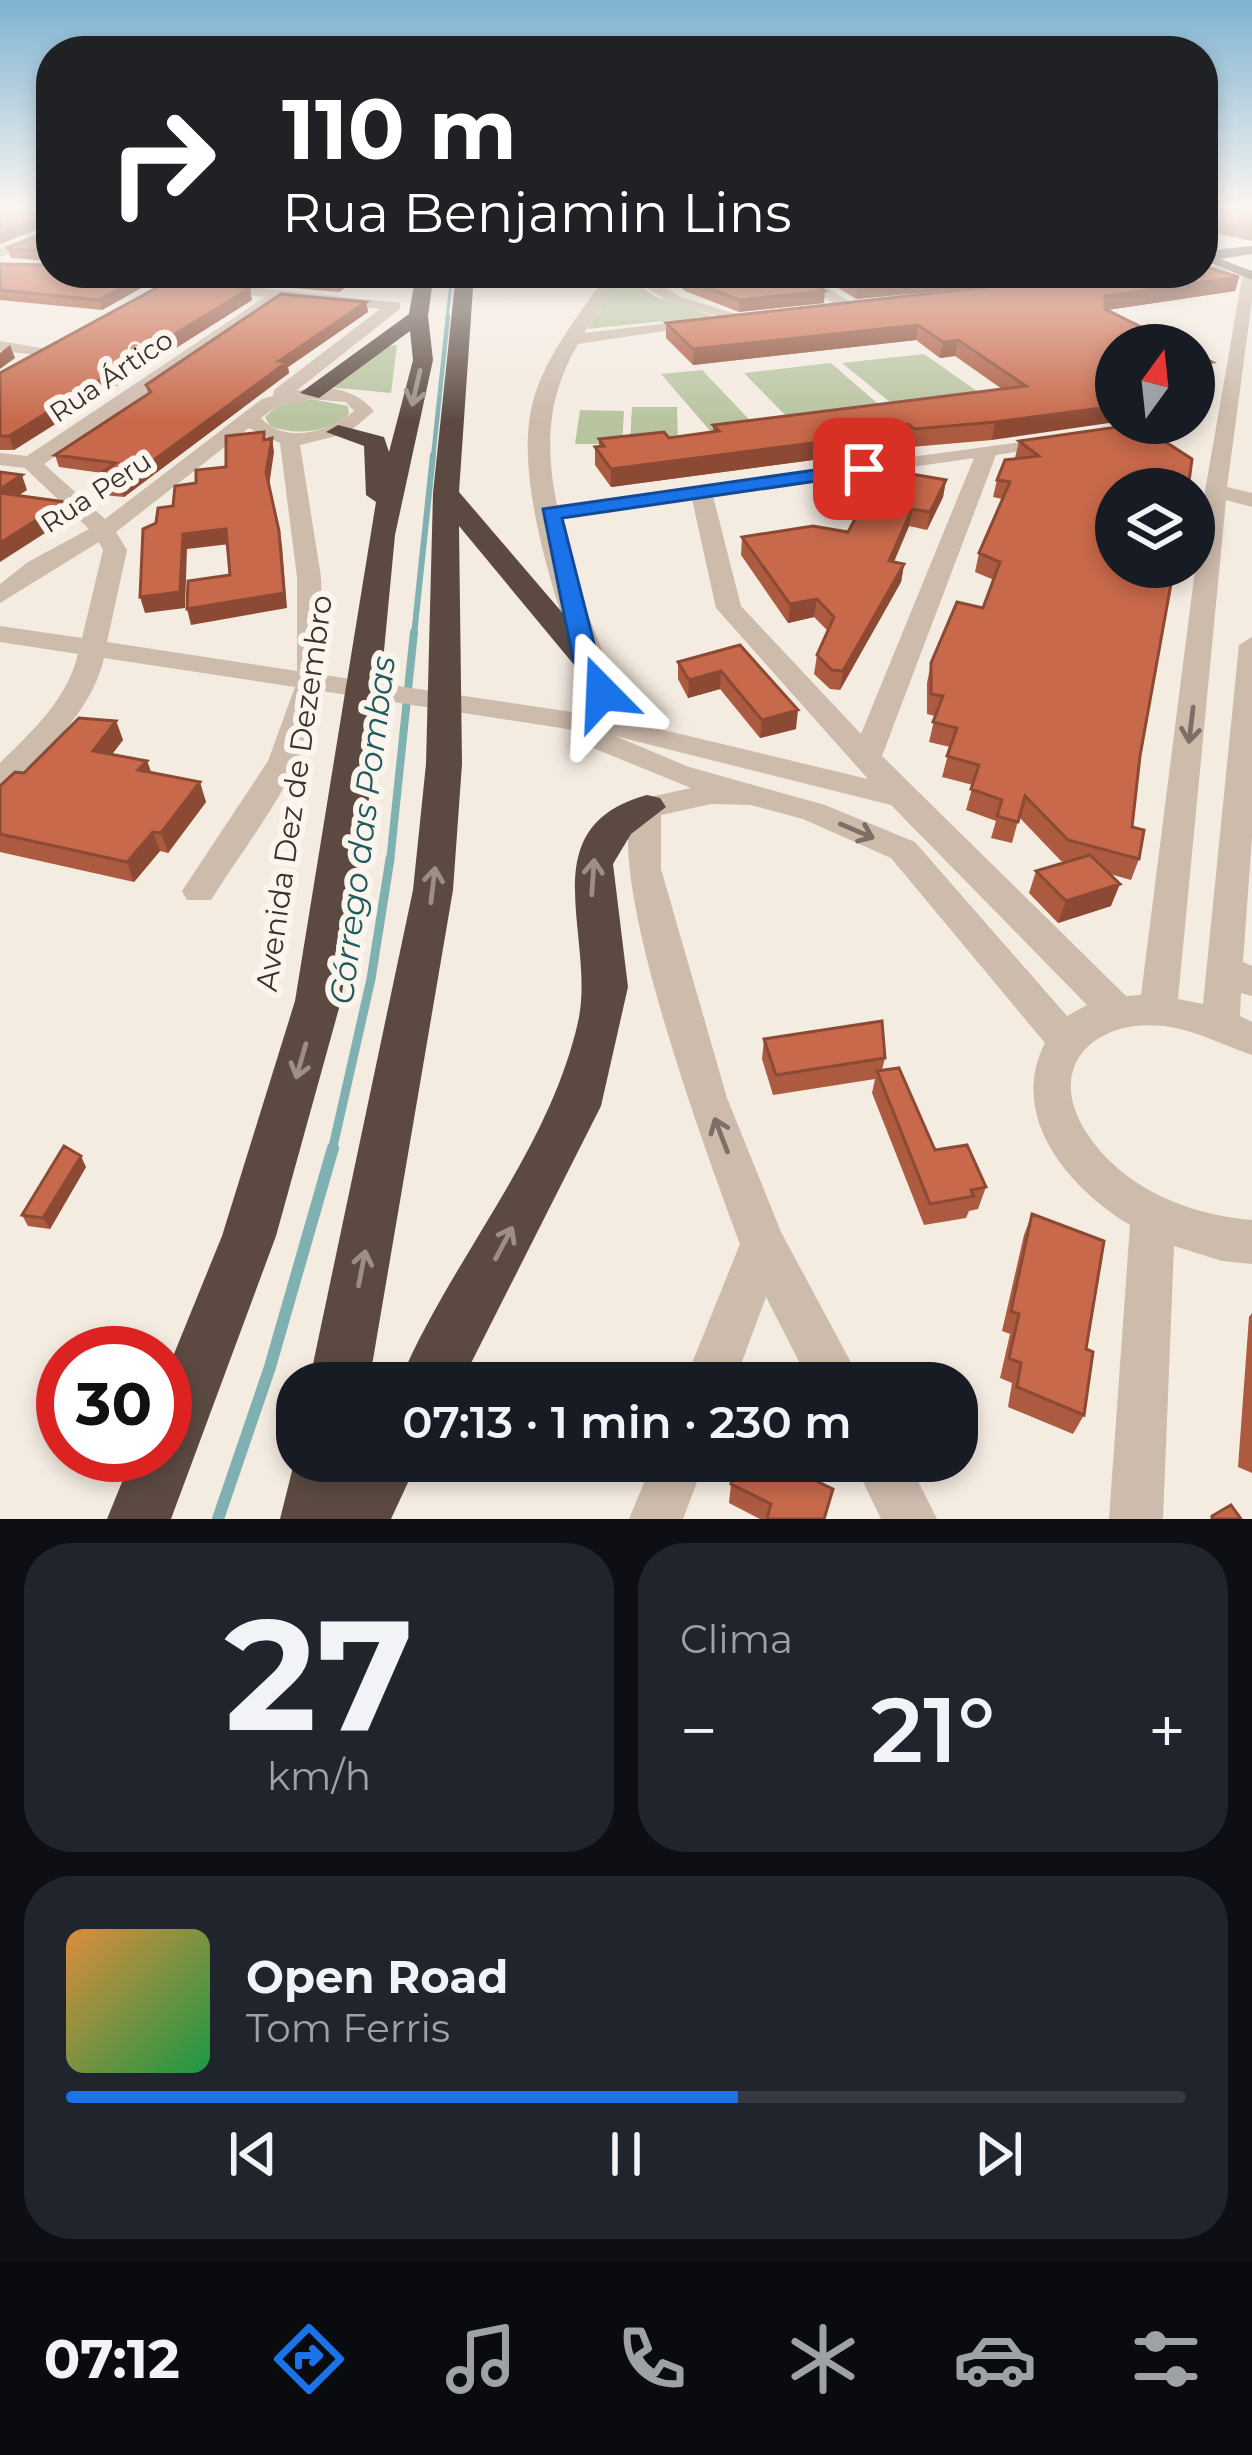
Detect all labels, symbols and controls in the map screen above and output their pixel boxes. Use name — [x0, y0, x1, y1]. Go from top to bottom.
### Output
text: 110 m — [282, 78, 517, 180]
icon: right — [84, 84, 240, 240]
text: Rua Benjamin Lins — [282, 180, 792, 246]
street label: Rua Ártico — [43, 323, 179, 429]
north arrow — [1095, 324, 1215, 444]
map controls — [1095, 324, 1215, 588]
one-way arrow — [404, 369, 426, 407]
pin — [813, 418, 915, 520]
icon: arrive — [831, 436, 897, 502]
street label: Rua Peru — [35, 444, 157, 540]
button: layers — [1095, 468, 1215, 588]
street label: Avenida Dez de Dezembro — [248, 593, 340, 993]
position arrow — [539, 630, 665, 756]
water label: Córrego das Pombas — [321, 654, 403, 1006]
one-way arrow — [1180, 705, 1202, 744]
one-way arrow — [838, 822, 875, 843]
one-way arrow — [581, 859, 604, 898]
one-way arrow — [422, 866, 444, 905]
one-way arrow — [289, 1042, 311, 1080]
one-way arrow — [709, 1117, 730, 1154]
one-way arrow — [493, 1226, 516, 1261]
one-way arrow — [352, 1250, 374, 1289]
speed limit sign: 30 — [36, 1326, 192, 1482]
text: 07:13 · 1 min · 230 m — [402, 1394, 852, 1449]
text: 27 — [225, 1579, 413, 1769]
text: Clima — [680, 1615, 793, 1663]
text: 21° — [871, 1675, 995, 1785]
text: − — [680, 1690, 718, 1771]
text: + — [1148, 1690, 1186, 1771]
text: km/h — [267, 1752, 371, 1800]
text: Open Road — [246, 1949, 508, 2004]
text: Tom Ferris — [246, 2004, 450, 2052]
icon: previous — [220, 2121, 286, 2187]
icon: pause — [593, 2121, 659, 2187]
icon: next — [966, 2121, 1032, 2187]
icon: directions — [267, 2317, 351, 2401]
icon: music — [439, 2317, 523, 2401]
icon: phone — [610, 2317, 694, 2401]
icon: climate — [781, 2317, 865, 2401]
icon: car — [953, 2317, 1037, 2401]
icon: filters — [1124, 2317, 1208, 2401]
text: 07:12 — [44, 2326, 180, 2392]

